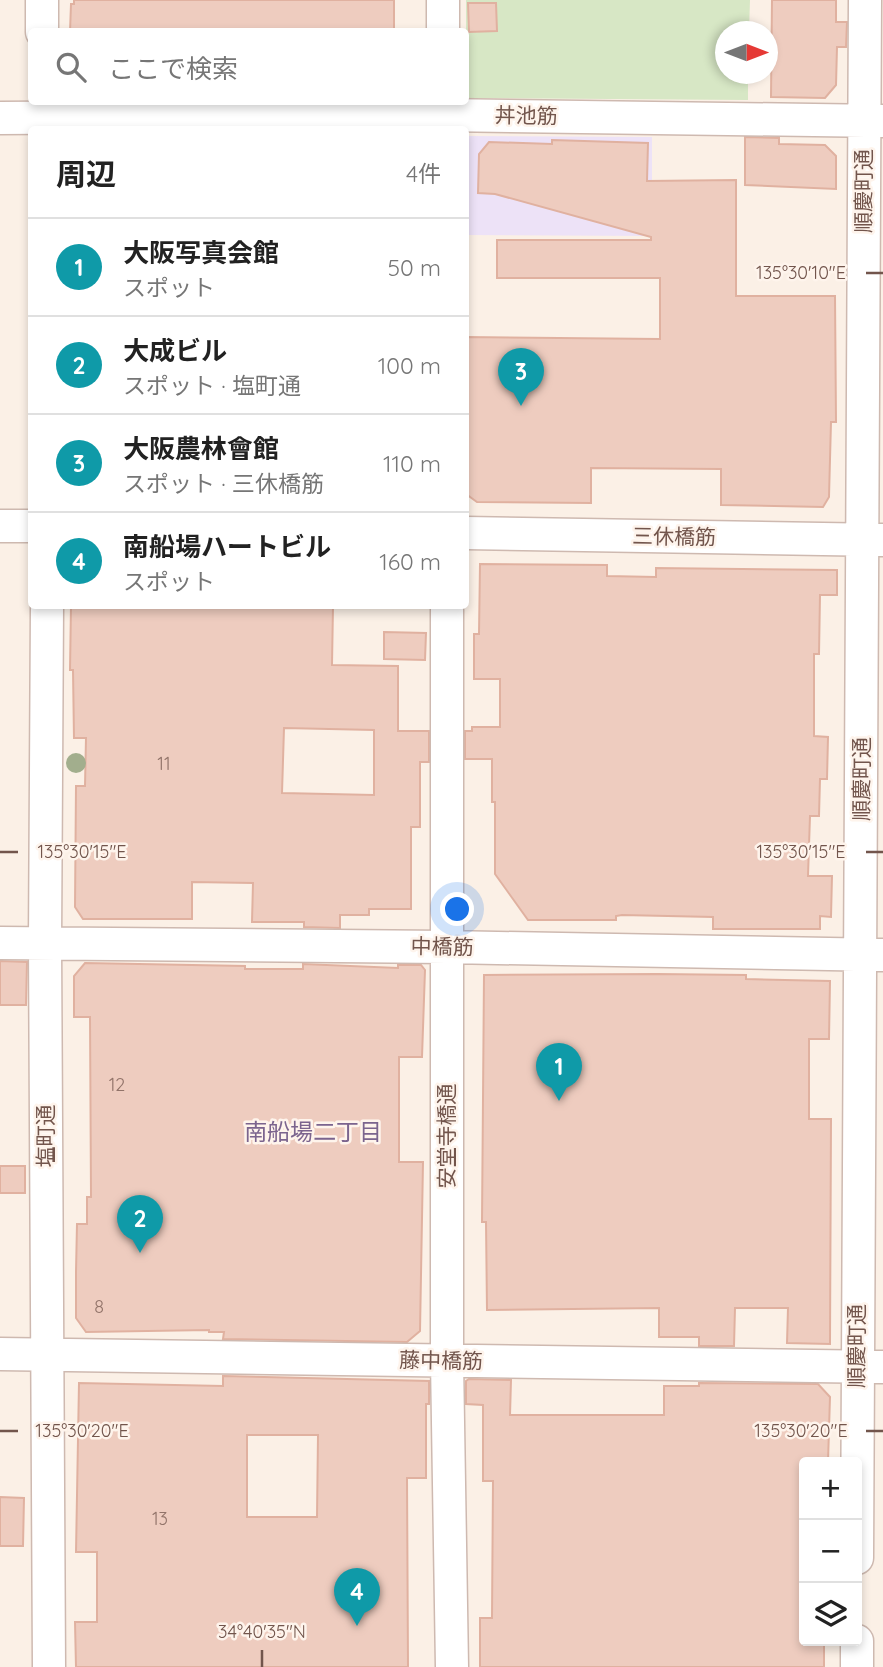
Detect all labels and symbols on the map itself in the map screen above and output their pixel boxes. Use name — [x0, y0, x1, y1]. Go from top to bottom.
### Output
north arrow — [715, 21, 778, 84]
street label: 丼池筋 — [494, 101, 558, 129]
street label: 順慶町通 — [850, 149, 876, 233]
text: 135°30'10"E — [756, 261, 846, 284]
pin: 3 — [498, 348, 544, 406]
street label: 三休橋筋 — [632, 522, 716, 550]
street label: 順慶町通 — [848, 737, 874, 821]
house number: 11 — [157, 752, 171, 775]
text: 135°30'15"E — [37, 840, 127, 863]
text: 135°30'15"E — [756, 840, 846, 863]
your location — [440, 892, 474, 926]
street label: 中橋筋 — [410, 932, 474, 960]
pin: 1 — [536, 1043, 582, 1101]
house number: 12 — [109, 1073, 125, 1096]
street label: 安堂寺橋通 — [433, 1084, 459, 1189]
street label: 塩町通 — [32, 1105, 58, 1168]
district label: 南船場二丁目 — [244, 1117, 382, 1146]
pin: 2 — [117, 1195, 163, 1253]
house number: 8 — [94, 1295, 104, 1318]
street label: 順慶町通 — [843, 1304, 869, 1388]
street label: 藤中橋筋 — [399, 1346, 483, 1374]
text: 135°30'20"E — [35, 1419, 129, 1442]
text: 135°30'20"E — [754, 1419, 848, 1442]
house number: 13 — [152, 1507, 168, 1530]
pin: 4 — [334, 1568, 380, 1626]
text: 34°40'35"N — [218, 1620, 306, 1643]

